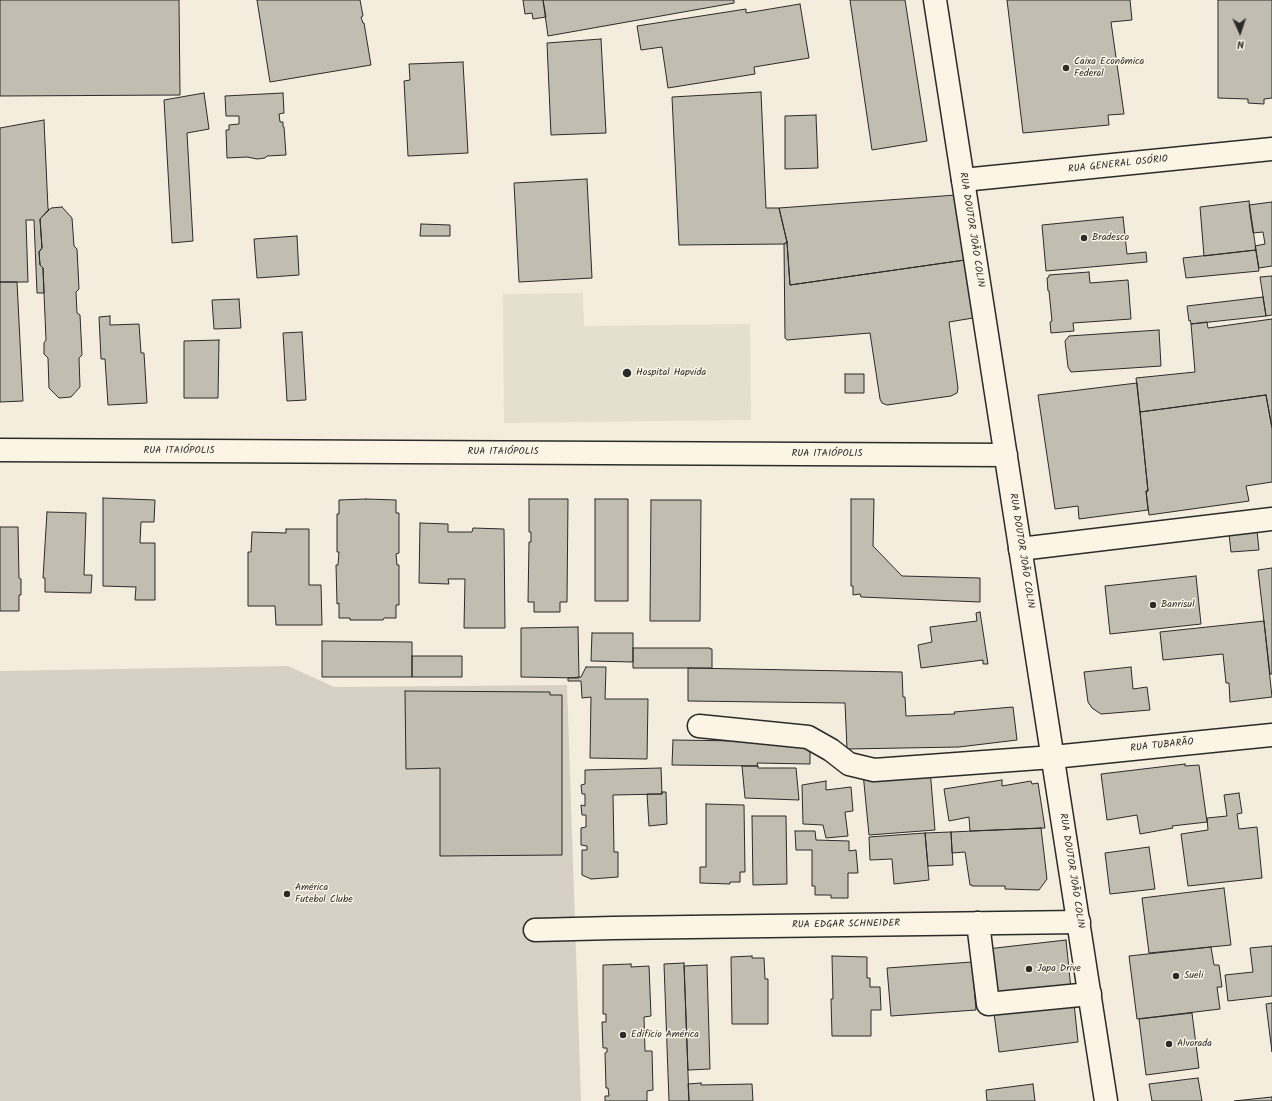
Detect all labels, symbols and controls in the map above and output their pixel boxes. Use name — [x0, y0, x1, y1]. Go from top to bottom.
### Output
north arrow — [1220, 12, 1260, 52]
text: N — [1237, 35, 1245, 53]
place label: Caixa Econômica Federal — [1074, 56, 1144, 80]
marker: Caixa Econômica Federal — [1061, 63, 1071, 73]
street label: RUA GENERAL OSÓRIO — [1067, 154, 1169, 176]
street label: RUA DOUTOR JOÃO COLIN — [956, 172, 986, 288]
place label: Bradesco — [1092, 232, 1129, 244]
marker: Bradesco — [1079, 233, 1089, 243]
marker: Hospital Hapvida — [621, 367, 633, 379]
place label: Hospital Hapvida — [636, 367, 706, 379]
street label: RUA ITAIÓPOLIS — [143, 445, 215, 457]
street label: RUA ITAIÓPOLIS — [467, 446, 539, 458]
street label: RUA ITAIÓPOLIS — [791, 448, 863, 460]
street label: RUA DOUTOR JOÃO COLIN — [1006, 493, 1036, 609]
place label: Banrisul — [1161, 599, 1195, 611]
marker: Banrisul — [1148, 600, 1158, 610]
street label: RUA TUBARÃO — [1130, 737, 1194, 755]
street label: RUA DOUTOR JOÃO COLIN — [1056, 813, 1086, 929]
place label: América Futebol Clube — [295, 882, 353, 906]
marker: América Futebol Clube — [282, 889, 292, 899]
street label: RUA EDGAR SCHNEIDER — [792, 918, 900, 932]
place label: Japa Drive — [1037, 963, 1081, 975]
marker: Japa Drive — [1024, 964, 1034, 974]
place label: Sueli — [1184, 970, 1203, 982]
marker: Sueli — [1171, 971, 1181, 981]
place label: Edifício América — [631, 1029, 699, 1041]
marker: Edifício América — [618, 1030, 628, 1040]
place label: Alvorada — [1177, 1038, 1212, 1050]
marker: Alvorada — [1164, 1039, 1174, 1049]

